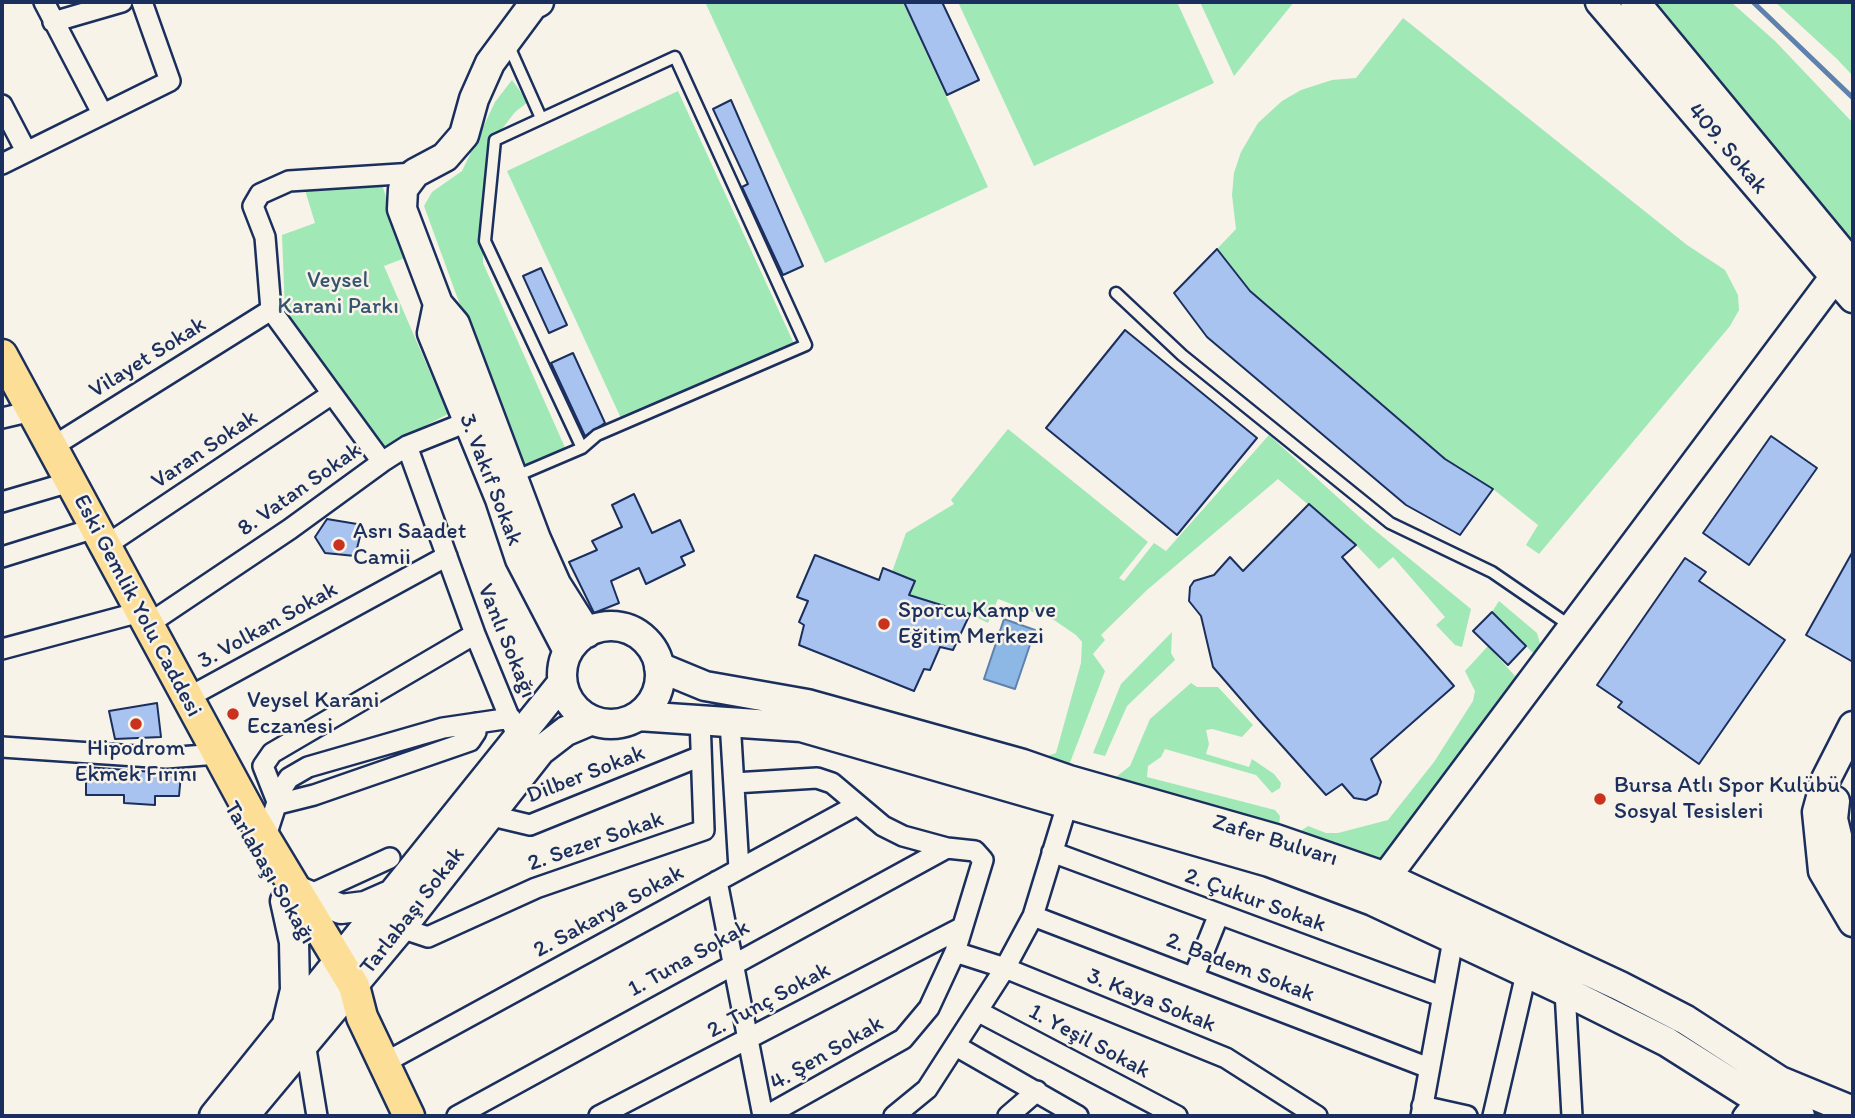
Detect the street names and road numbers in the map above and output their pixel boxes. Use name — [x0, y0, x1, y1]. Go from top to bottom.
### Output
street label: 409. Sokak — [1681, 98, 1773, 200]
street label: Vilayet Sokak — [84, 311, 212, 405]
street label: Varan Sokak — [147, 404, 263, 496]
street label: 3. Vakıf Sokak — [452, 410, 528, 550]
street label: 8. Vatan Sokak — [233, 437, 367, 543]
street label: Eski Gemlik Yolu Caddesi — [67, 490, 207, 722]
street label: 3. Volkan Sokak — [193, 576, 343, 676]
street label: Vanlı Sokağı — [471, 580, 541, 702]
street label: Dilber Sokak — [523, 740, 649, 810]
street label: Tarlabaşı Sokağı — [217, 797, 321, 949]
street label: 2. Sezer Sokak — [524, 806, 668, 878]
street label: Zafer Bulvarı — [1209, 809, 1341, 873]
street label: Tarlabaşı Sokak — [355, 842, 471, 980]
street label: 2. Sakarya Sokak — [529, 859, 689, 965]
street label: 2. Çukur Sokak — [1181, 863, 1329, 939]
street label: 1. Tuna Sokak — [623, 914, 755, 1004]
street label: 2. Badem Sokak — [1162, 927, 1318, 1009]
street label: 2. Tunç Sokak — [703, 957, 835, 1045]
street label: 3. Kaya Sokak — [1082, 963, 1220, 1039]
street label: 1. Yeşil Sokak — [1024, 999, 1154, 1085]
street label: 4. Şen Sokak — [765, 1010, 889, 1098]

